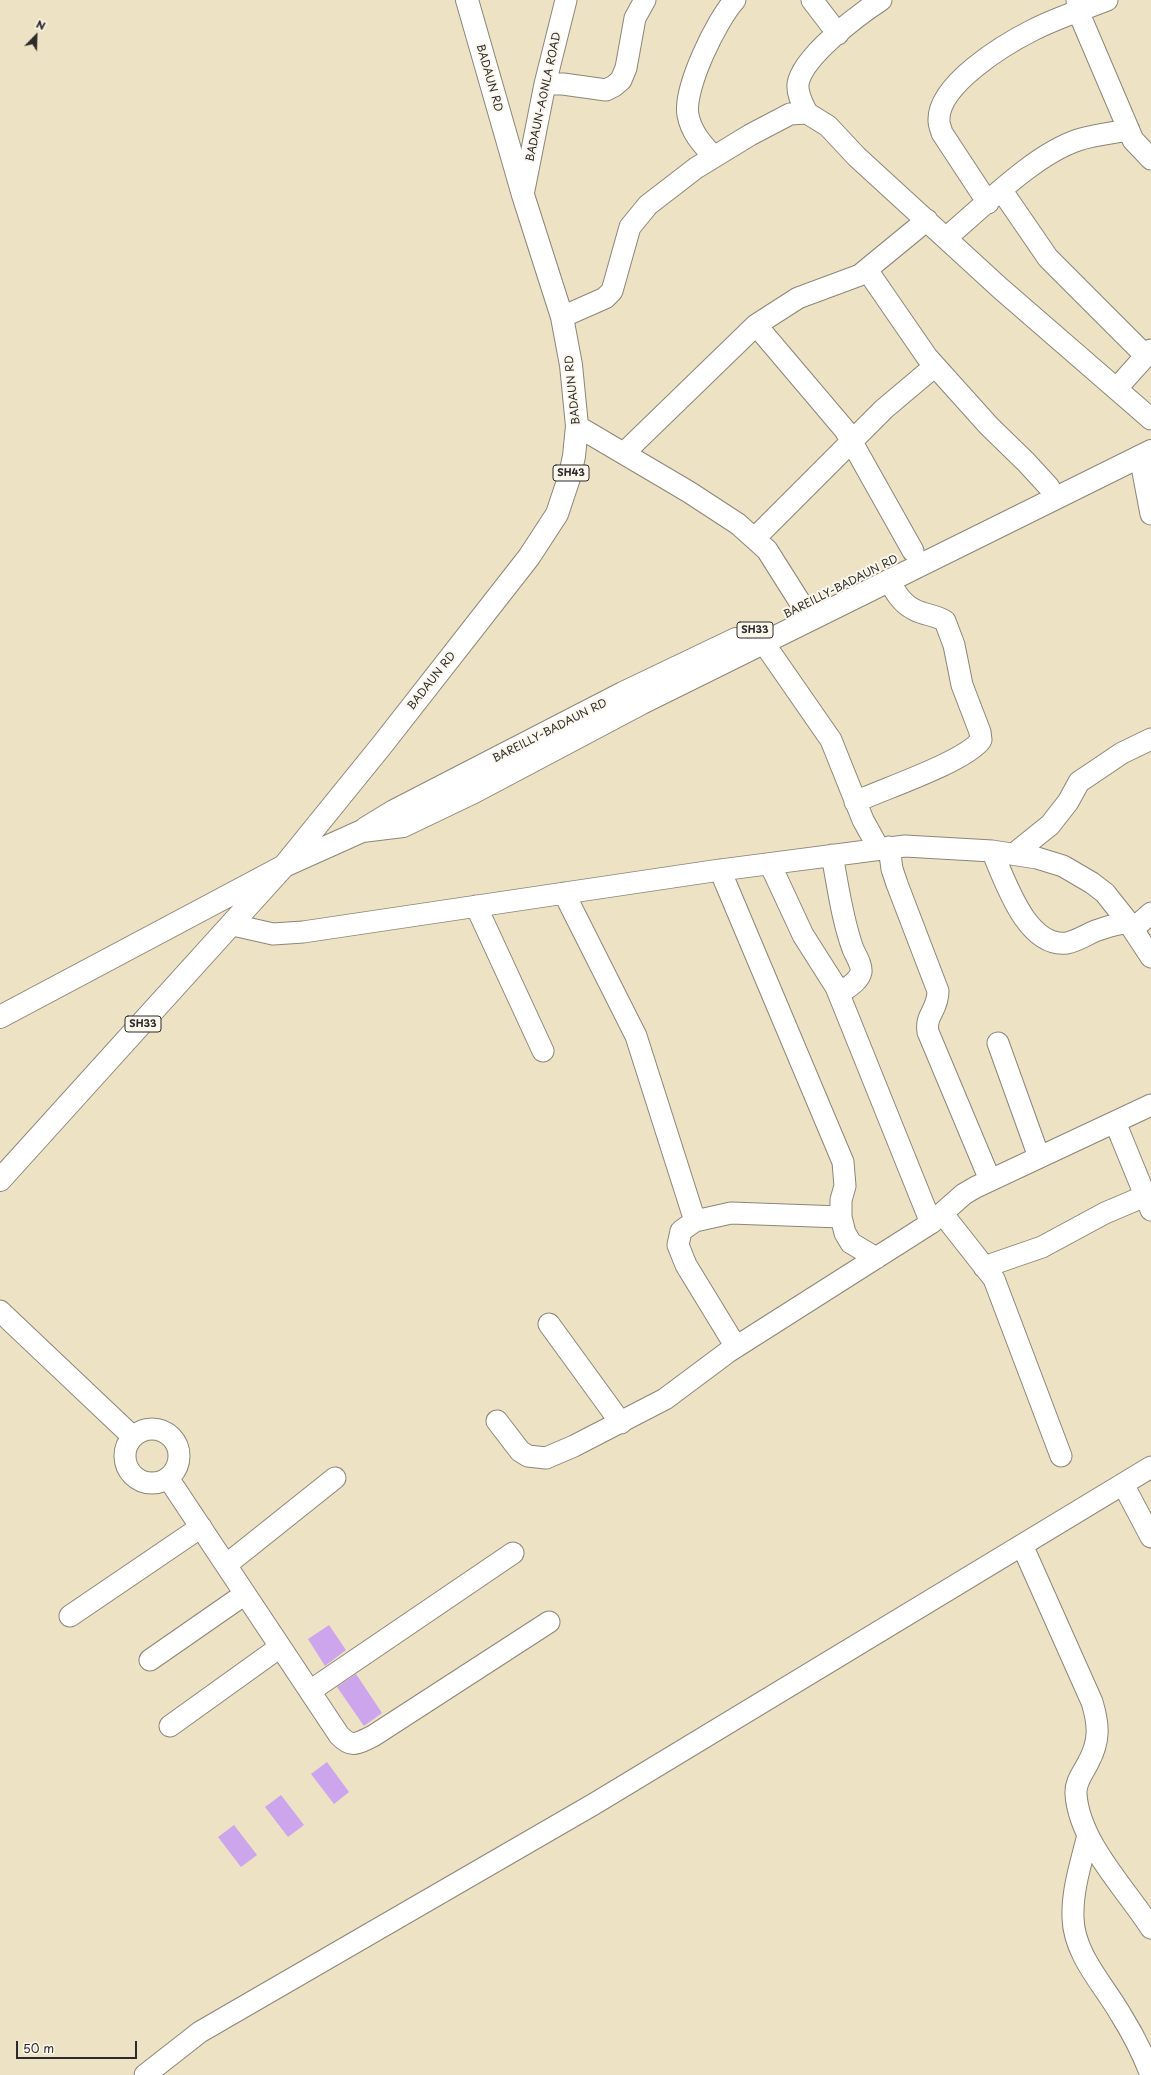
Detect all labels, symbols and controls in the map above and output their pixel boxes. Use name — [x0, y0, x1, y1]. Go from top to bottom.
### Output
text: N — [34, 15, 48, 34]
north arrow — [16, 16, 56, 56]
street label: BADAUN-AONLA ROAD — [524, 31, 564, 163]
street label: BADAUN RD — [473, 43, 505, 113]
street label: BADAUN RD — [563, 354, 583, 426]
road number: SH43 — [553, 465, 589, 481]
street label: BAREILLY-BADAUN RD — [782, 552, 900, 622]
road number: SH33 — [737, 622, 773, 638]
street label: BADAUN RD — [405, 649, 459, 713]
street label: BAREILLY-BADAUN RD — [491, 696, 609, 766]
road number: SH33 — [125, 1016, 161, 1032]
scale bar — [18, 2033, 139, 2059]
text: 50 m — [23, 2039, 54, 2057]

